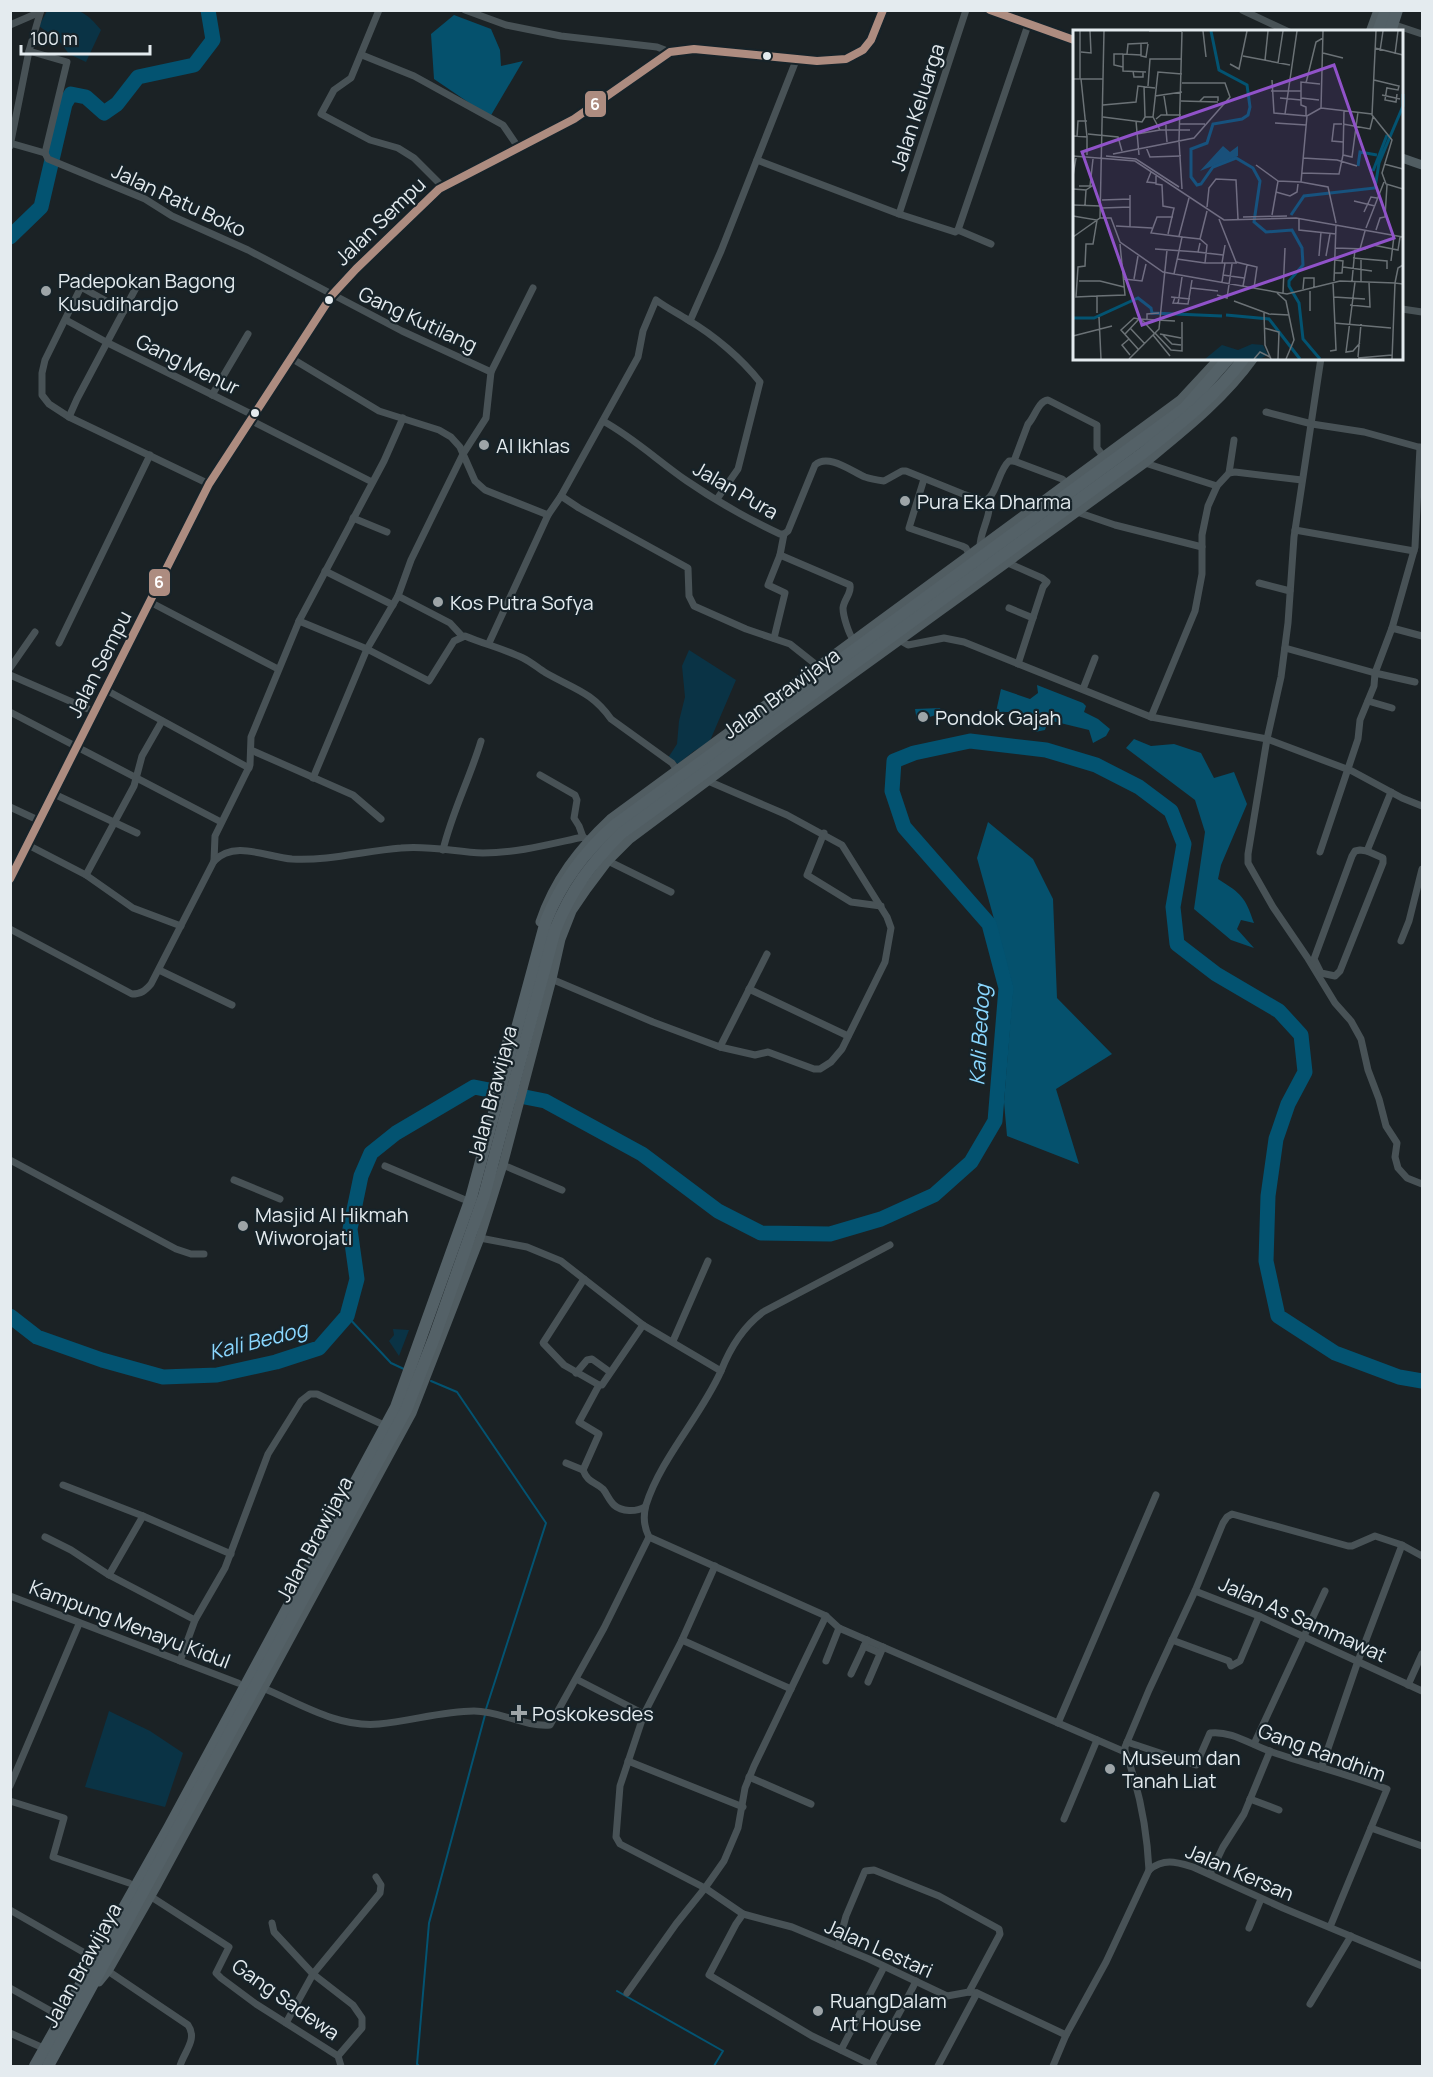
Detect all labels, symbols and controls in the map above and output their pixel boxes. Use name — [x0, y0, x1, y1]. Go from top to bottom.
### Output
scale bar — [21, 18, 150, 56]
text: 100 m — [30, 26, 78, 50]
inset map — [1073, 30, 1403, 360]
street label: Jalan Keluarga — [884, 40, 950, 174]
unlabelled marker — [761, 50, 773, 62]
line badge: 6 — [584, 90, 607, 118]
text: 6 — [590, 93, 600, 115]
street label: Jalan Ratu Boko — [107, 157, 251, 243]
street label: Jalan Sempu — [329, 171, 431, 271]
place label: Padepokan Bagong Kusudihardjo — [58, 267, 235, 317]
street label: Gang Kutilang — [354, 280, 482, 358]
marker: Padepokan Bagong Kusudihardjo — [39, 284, 53, 298]
unlabelled marker — [323, 294, 335, 306]
street label: Gang Menur — [132, 327, 244, 401]
unlabelled marker — [249, 407, 261, 419]
place label: Al Ikhlas — [496, 432, 570, 459]
marker: Al Ikhlas — [477, 438, 491, 452]
street label: Jalan Pura — [689, 455, 783, 525]
place label: Pura Eka Dharma — [917, 488, 1071, 515]
marker: Pura Eka Dharma — [898, 494, 912, 508]
line badge: 6 — [148, 568, 171, 597]
text: 6 — [154, 571, 164, 593]
place label: Kos Putra Sofya — [450, 589, 594, 616]
marker: Kos Putra Sofya — [431, 595, 445, 609]
street label: Jalan Sempu — [61, 606, 137, 722]
street label: Jalan Brawijaya — [717, 641, 845, 745]
place label: Pondok Gajah — [935, 704, 1061, 731]
marker: Pondok Gajah — [916, 710, 930, 724]
water label: Kali Bedog — [962, 982, 996, 1086]
street label: Jalan Brawijaya — [461, 1023, 523, 1163]
place label: Masjid Al Hikmah Wiworojati — [255, 1201, 409, 1251]
marker: Masjid Al Hikmah Wiworojati — [236, 1219, 250, 1233]
water label: Kali Bedog — [206, 1314, 312, 1366]
street label: Jalan Brawijaya — [270, 1471, 358, 1607]
street label: Jalan As Sammawat — [1215, 1570, 1391, 1668]
street label: Kampung Menayu Kidul — [26, 1573, 234, 1675]
place label: Poskokesdes — [532, 1700, 654, 1727]
marker: Poskokesdes — [510, 1704, 528, 1722]
street label: Gang Randhim — [1255, 1716, 1389, 1788]
place label: Museum dan Tanah Liat — [1122, 1744, 1241, 1794]
marker: Museum dan Tanah Liat — [1103, 1762, 1117, 1776]
street label: Jalan Kersan — [1182, 1837, 1298, 1907]
street label: Jalan Brawijaya — [37, 1898, 127, 2032]
street label: Jalan Lestari — [821, 1912, 937, 1984]
street label: Gang Sadewa — [227, 1952, 345, 2046]
place label: RuangDalam Art House — [830, 1987, 947, 2037]
marker: RuangDalam Art House — [811, 2004, 825, 2018]

